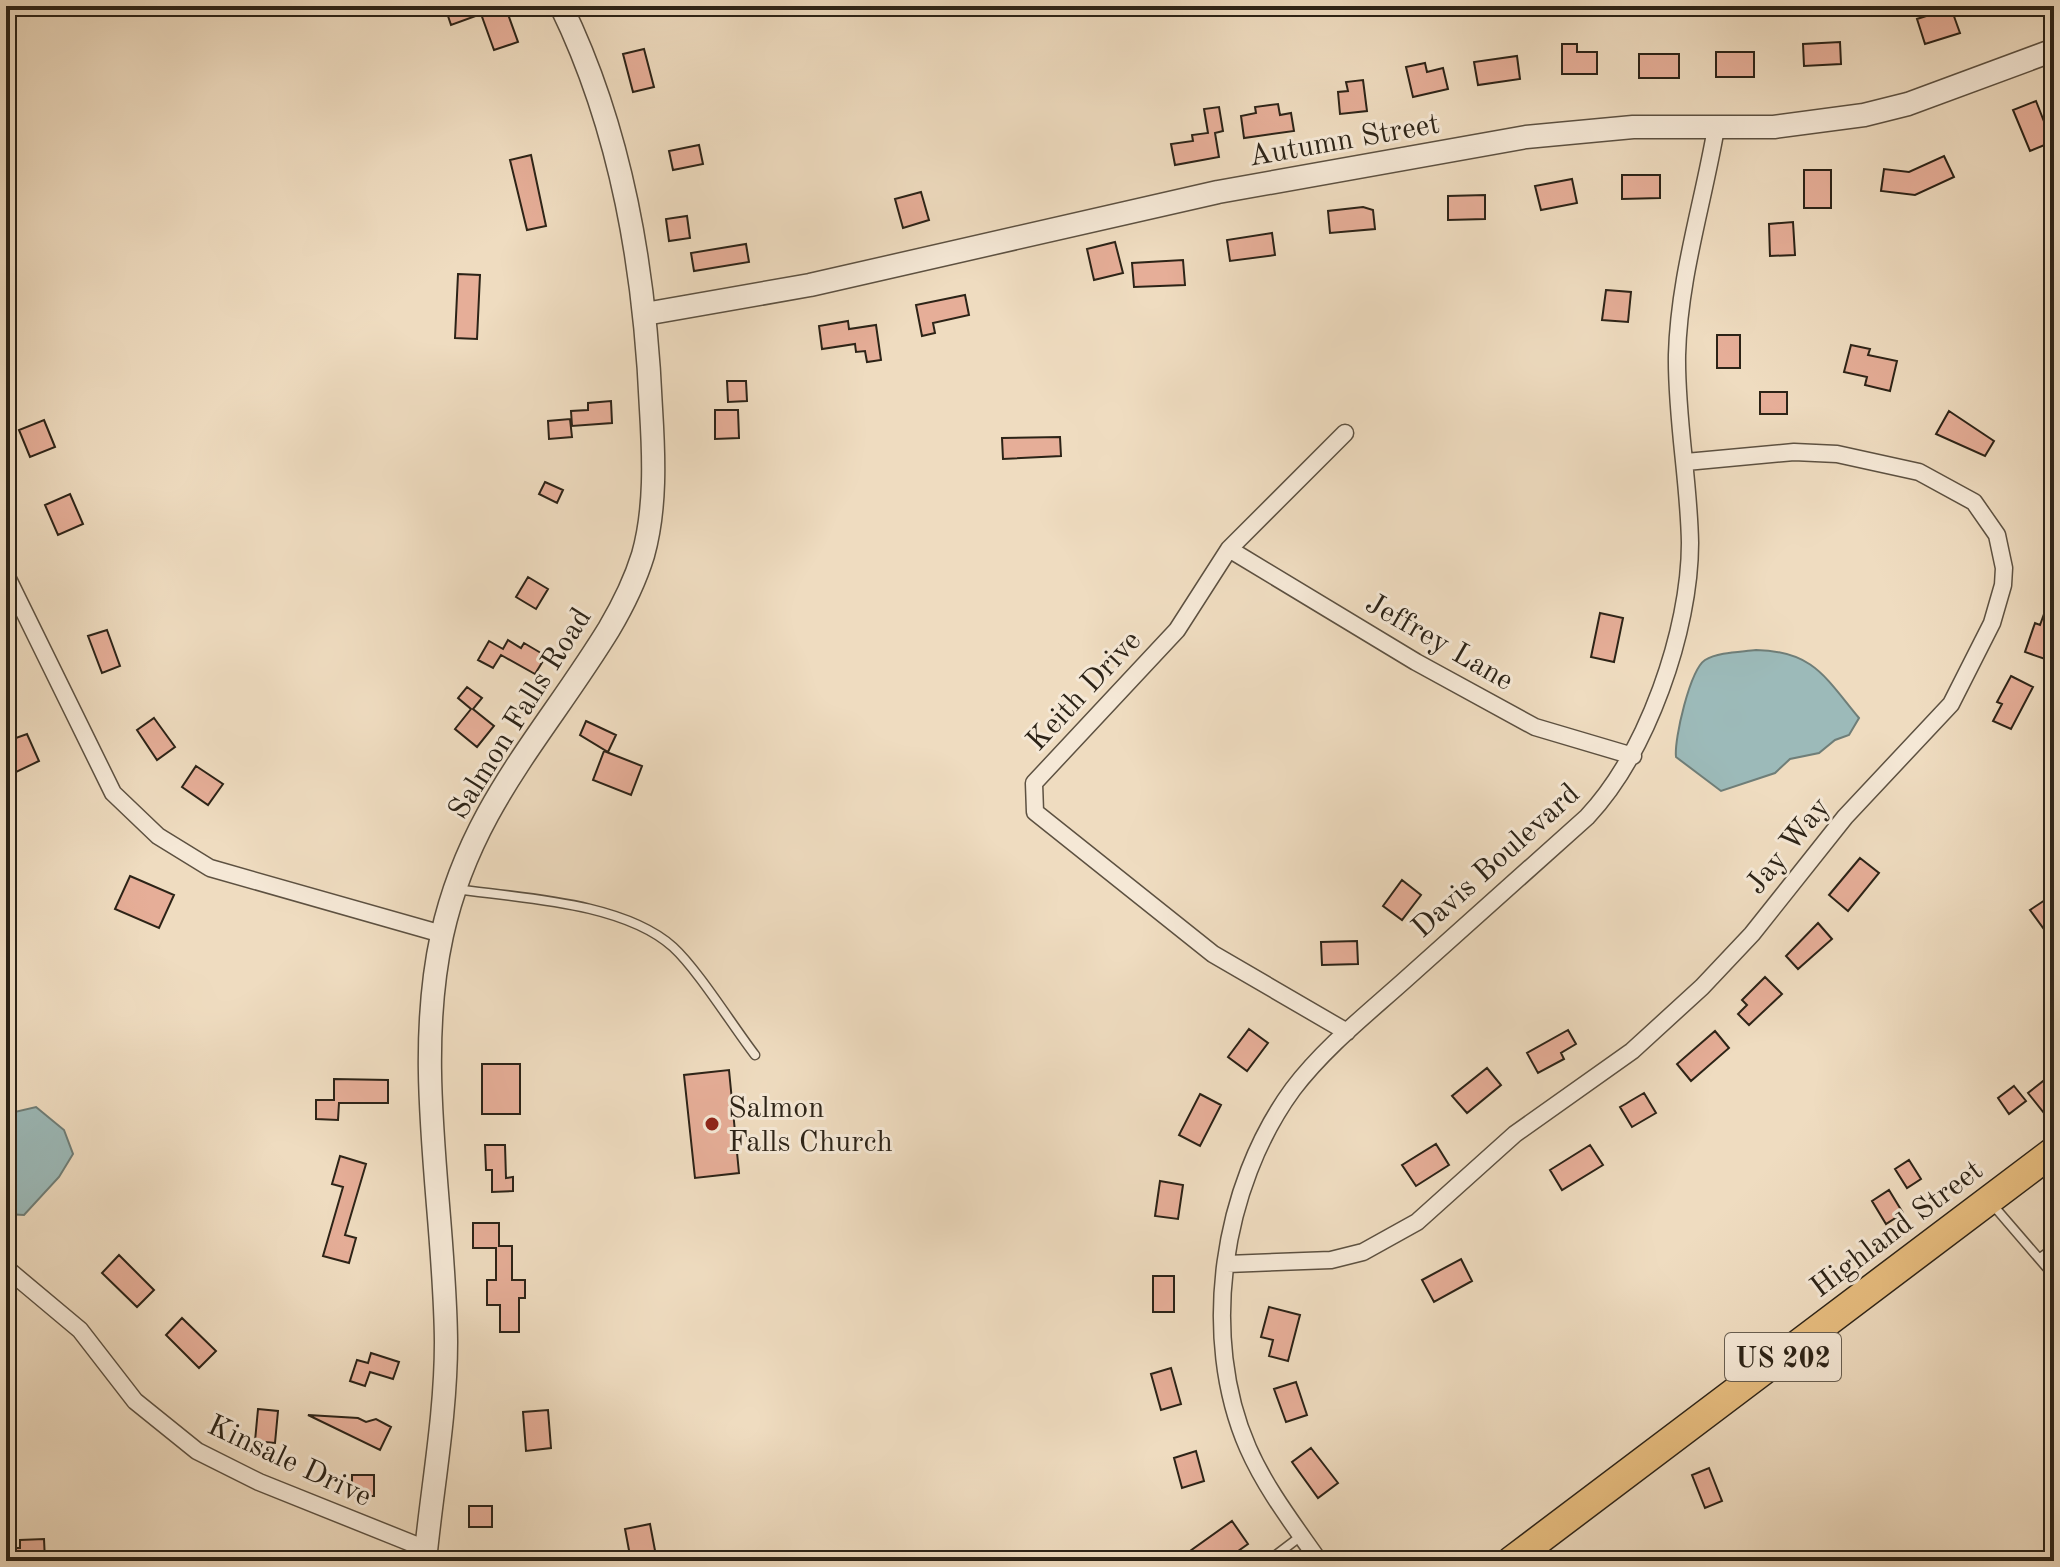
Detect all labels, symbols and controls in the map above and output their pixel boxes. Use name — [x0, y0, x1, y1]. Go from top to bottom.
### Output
street label: Autumn Street — [1247, 109, 1442, 173]
street label: Jeffrey Lane — [1360, 588, 1518, 697]
street label: Salmon Falls Road — [444, 603, 598, 825]
street label: Keith Drive — [1022, 626, 1147, 757]
street label: Davis Boulevard — [1407, 779, 1586, 944]
street label: Jay Way — [1741, 792, 1836, 900]
place label: Salmon Falls Church — [728, 1094, 893, 1158]
marker: Salmon Falls Church — [703, 1115, 721, 1133]
street label: Highland Street — [1806, 1155, 1989, 1304]
road number: US 202 — [1725, 1333, 1841, 1381]
street label: Kinsale Drive — [203, 1411, 376, 1513]

